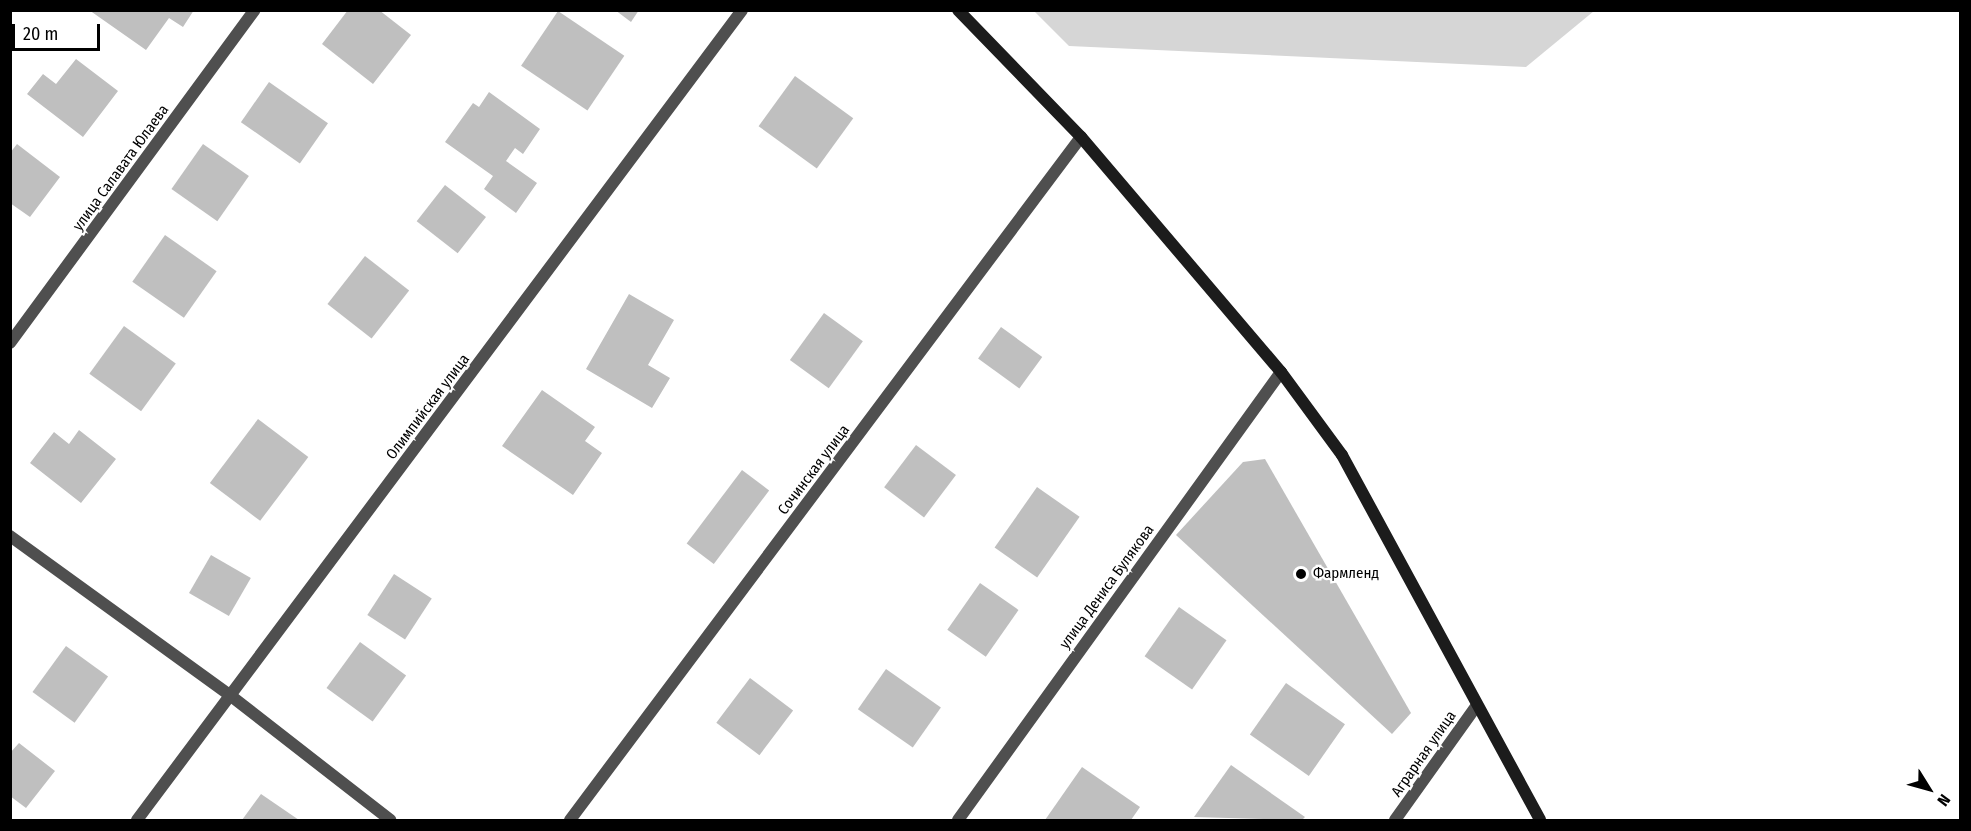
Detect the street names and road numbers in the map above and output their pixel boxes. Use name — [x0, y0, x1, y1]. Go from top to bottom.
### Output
street label: улица Салавата Юлаева — [69, 102, 173, 234]
street label: Олимпийская улица — [382, 351, 474, 463]
street label: Сочинская улица — [774, 422, 854, 518]
street label: улица Дениса Булякова — [1056, 521, 1158, 653]
street label: Аграрная улица — [1388, 708, 1460, 800]

